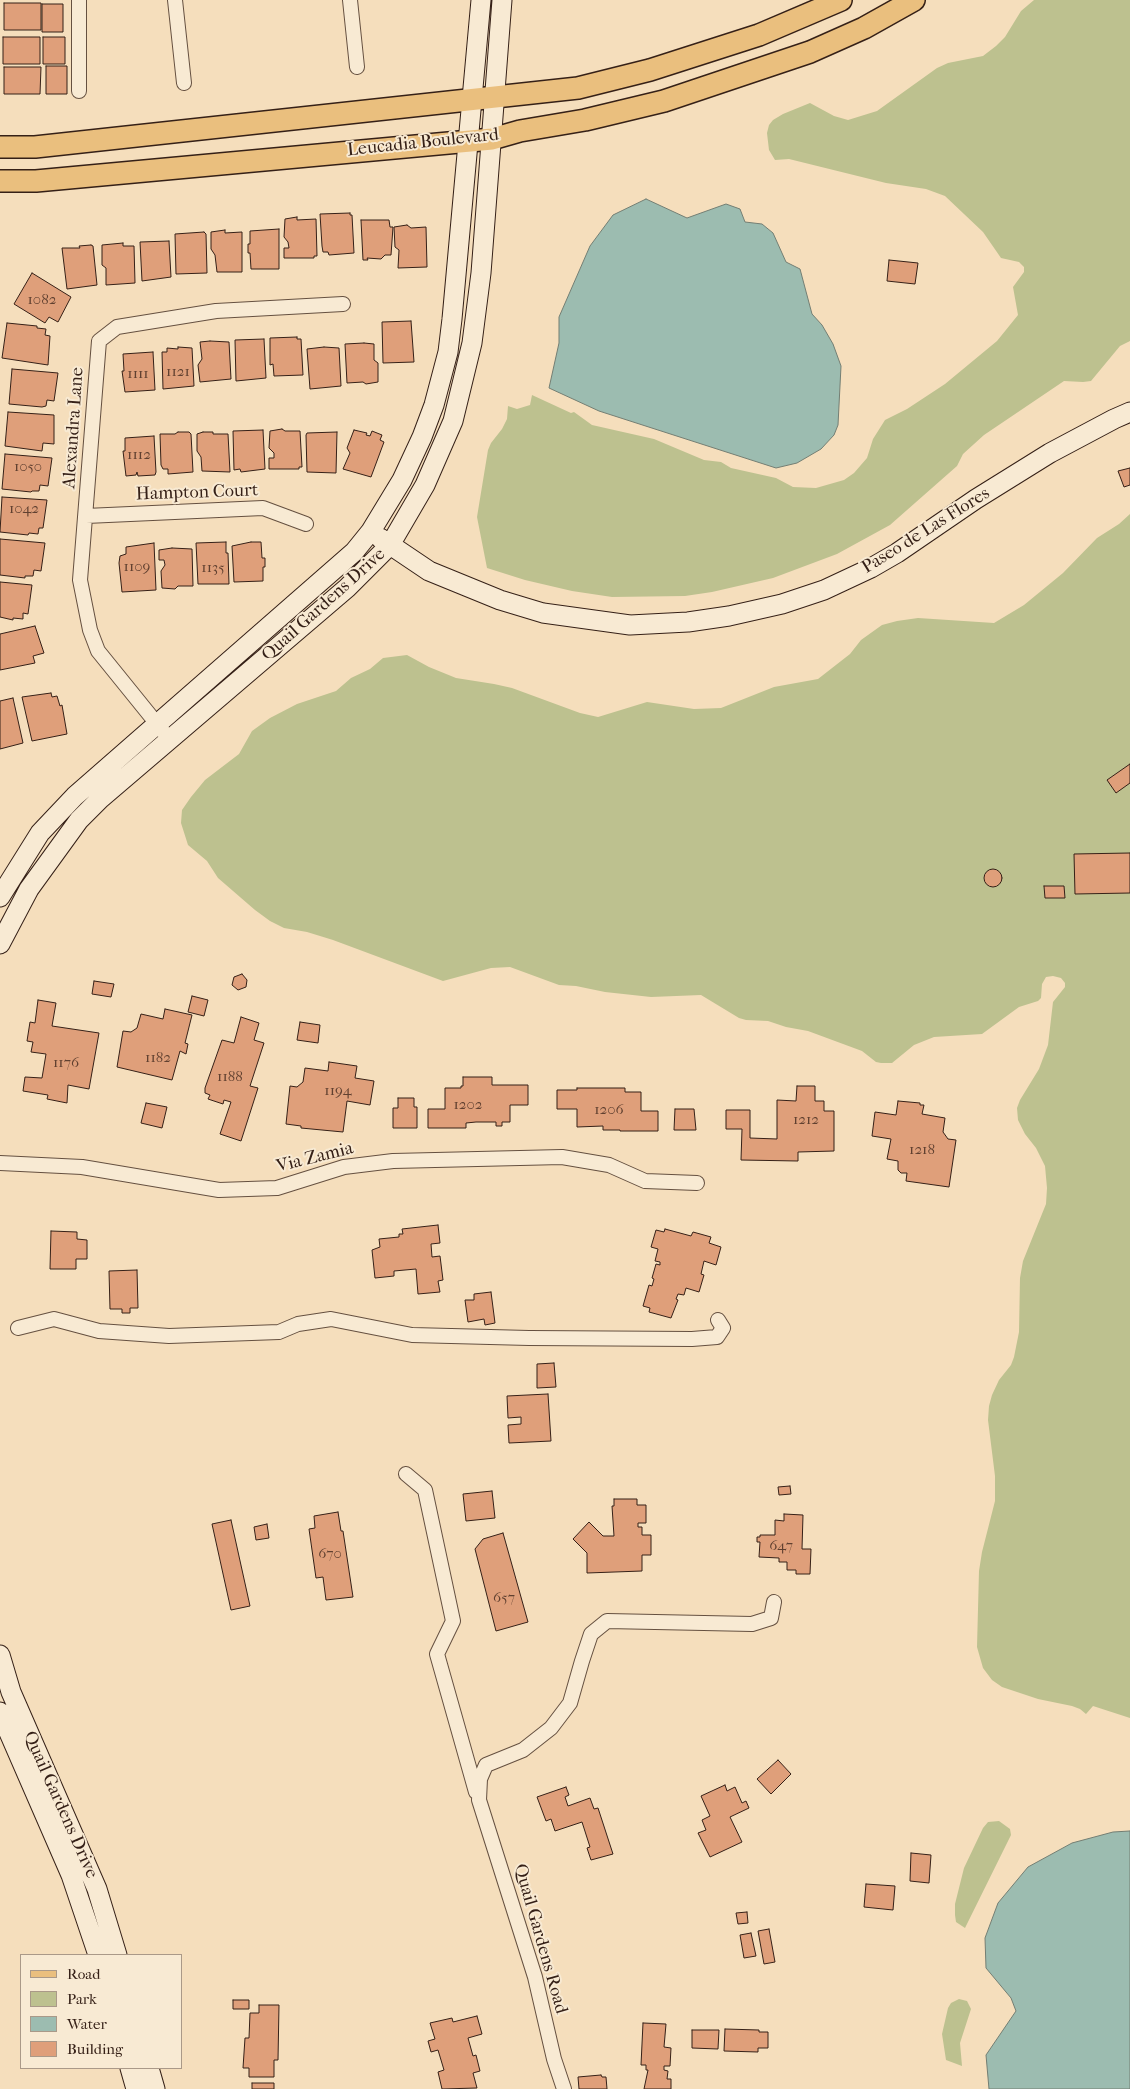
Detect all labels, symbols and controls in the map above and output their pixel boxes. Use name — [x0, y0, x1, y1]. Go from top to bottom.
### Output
street label: Leucadia Boulevard — [346, 124, 500, 162]
house number: 1082 — [28, 291, 56, 309]
house number: 1121 — [166, 363, 190, 381]
house number: 1111 — [127, 365, 149, 383]
street label: Alexandra Lane — [59, 367, 89, 489]
house number: 1112 — [127, 446, 151, 464]
house number: 1050 — [14, 458, 42, 476]
street label: Hampton Court — [135, 480, 259, 506]
street label: Paseo de Las Flores — [858, 483, 994, 579]
house number: 1042 — [9, 500, 39, 518]
street label: Quail Gardens Drive — [258, 544, 390, 666]
house number: 1109 — [124, 558, 150, 576]
house number: 1135 — [201, 559, 225, 577]
house number: 1182 — [145, 1049, 171, 1067]
house number: 1176 — [53, 1054, 79, 1072]
house number: 1188 — [217, 1068, 243, 1086]
house number: 1194 — [324, 1082, 352, 1100]
house number: 1202 — [453, 1096, 483, 1114]
house number: 1206 — [594, 1101, 624, 1119]
house number: 1212 — [793, 1111, 819, 1129]
street label: Via Zamia — [274, 1138, 356, 1178]
house number: 1218 — [909, 1141, 935, 1159]
house number: 647 — [769, 1537, 793, 1555]
house number: 670 — [318, 1545, 342, 1563]
house number: 657 — [493, 1589, 515, 1607]
street label: Quail Gardens Drive — [18, 1728, 102, 1882]
street label: Quail Gardens Road — [508, 1862, 572, 2016]
legend — [20, 1954, 182, 2069]
text: Road — [67, 1965, 100, 1983]
text: Park — [67, 1990, 97, 2008]
text: Water — [67, 2015, 107, 2033]
text: Building — [67, 2040, 123, 2058]

